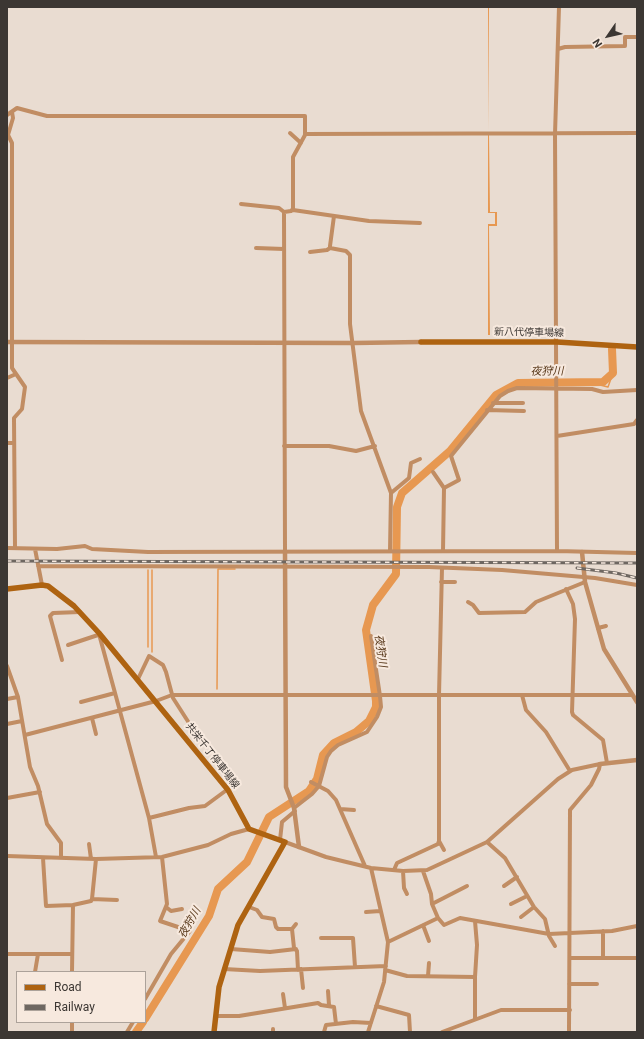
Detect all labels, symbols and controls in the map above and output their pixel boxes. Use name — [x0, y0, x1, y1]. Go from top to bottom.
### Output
north arrow — [588, 16, 628, 56]
text: N — [590, 36, 605, 50]
street label: 新八代停車場線 — [494, 326, 564, 340]
water label: 夜狩川 — [530, 365, 564, 379]
water label: 夜狩川 — [371, 634, 389, 668]
street label: 共栄千丁停車場線 — [183, 721, 241, 791]
water label: 夜狩川 — [176, 905, 204, 941]
legend — [16, 971, 146, 1023]
text: Road — [54, 980, 82, 994]
text: Railway — [54, 1000, 95, 1014]

